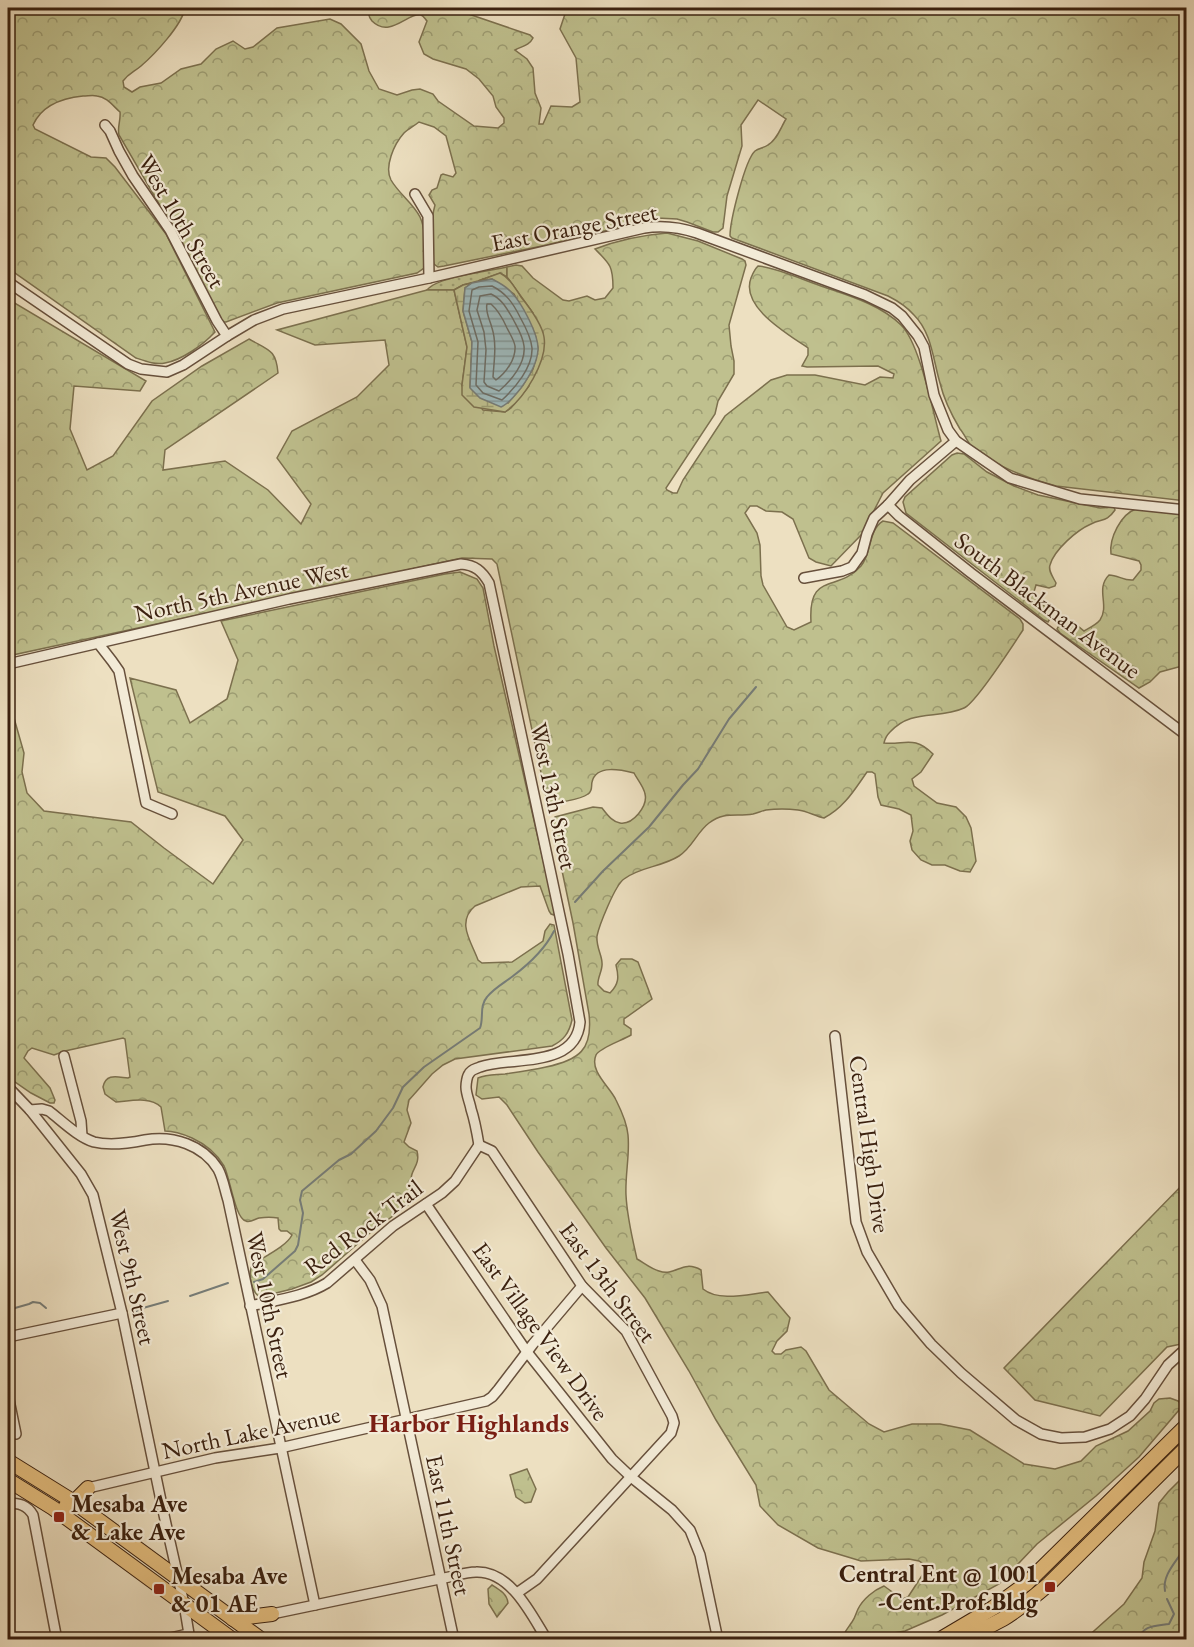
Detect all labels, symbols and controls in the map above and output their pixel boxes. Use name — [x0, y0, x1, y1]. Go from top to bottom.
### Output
street label: West 10th Street — [131, 149, 233, 294]
street label: East Orange Street — [488, 196, 660, 258]
street label: South Blackman Avenue — [949, 525, 1147, 685]
street label: North 5th Avenue West — [131, 553, 351, 629]
street label: West 13th Street — [523, 720, 585, 873]
street label: Central High Drive — [842, 1053, 898, 1235]
street label: Red Rock Trail — [297, 1172, 429, 1282]
street label: West 9th Street — [102, 1206, 164, 1348]
street label: East 13th Street — [553, 1216, 664, 1349]
street label: West 10th Street — [239, 1229, 301, 1382]
street label: East Village View Drive — [466, 1236, 616, 1426]
street label: North Lake Avenue — [159, 1398, 343, 1466]
district label: Harbor Highlands — [369, 1406, 569, 1440]
street label: East 11th Street — [419, 1452, 479, 1599]
place label: Mesaba Ave & Lake Ave — [71, 1488, 187, 1547]
marker: Mesaba Ave & Lake Ave — [52, 1510, 66, 1524]
place label: Central Ent @ 1001 -Cent.Prof.Bldg — [839, 1558, 1039, 1618]
place label: Mesaba Ave & 01 AE — [171, 1560, 287, 1619]
marker: Central Ent @ 1001 -Cent.Prof.Bldg — [1043, 1580, 1057, 1594]
marker: Mesaba Ave & 01 AE — [152, 1582, 166, 1596]

